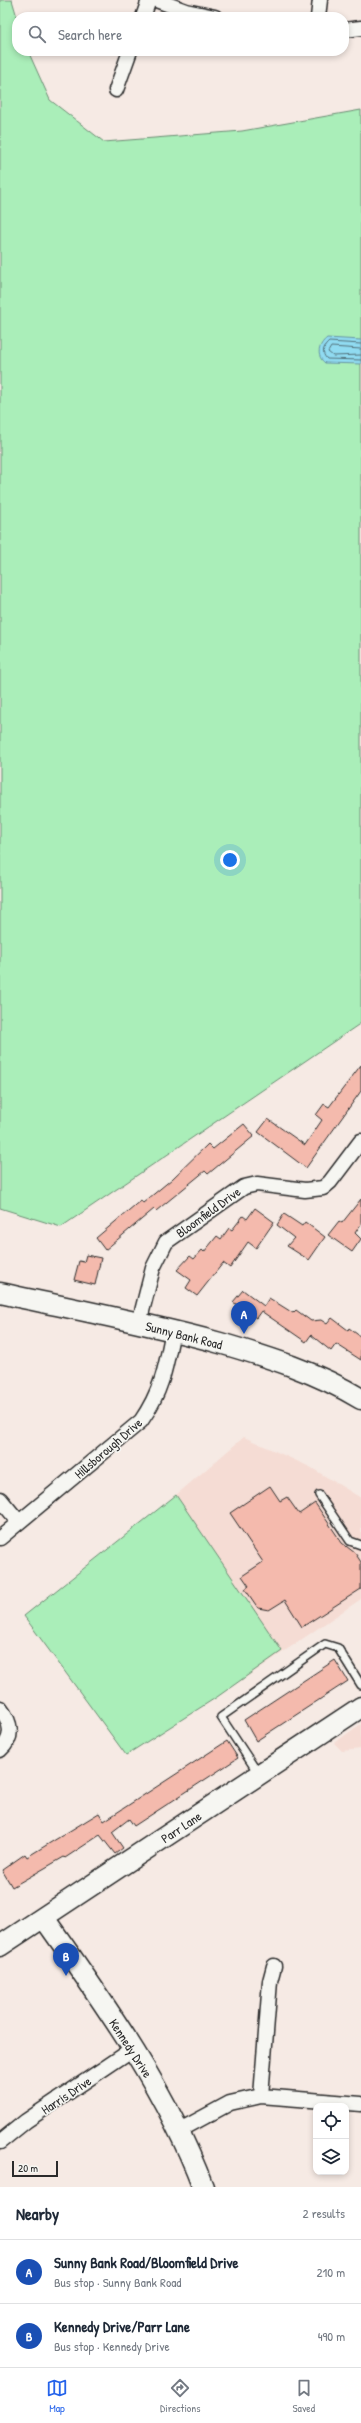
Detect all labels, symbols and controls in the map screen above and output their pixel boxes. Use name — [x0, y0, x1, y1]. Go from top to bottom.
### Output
search box — [12, 12, 349, 56]
icon: search — [26, 23, 48, 45]
text: Search here — [58, 24, 122, 45]
your location — [220, 850, 240, 870]
street label: Bloomfield Drive — [172, 1182, 244, 1242]
pin: A — [231, 1301, 257, 1334]
street label: Sunny Bank Road — [144, 1317, 224, 1353]
street label: Hillsborough Drive — [70, 1414, 146, 1482]
street label: Parr Lane — [157, 1807, 205, 1847]
pin: B — [53, 1943, 79, 1976]
street label: Kennedy Drive — [105, 2015, 157, 2081]
street label: Harris Drive — [38, 2072, 94, 2118]
map controls — [313, 2103, 349, 2175]
button: locate — [313, 2103, 349, 2139]
button: layers — [313, 2139, 349, 2175]
scale bar — [12, 2159, 58, 2178]
text: 20 m — [18, 2161, 38, 2175]
text: Nearby — [16, 2202, 59, 2225]
text: 2 results — [303, 2204, 345, 2222]
text: Sunny Bank Road/Bloomfield Drive — [54, 2252, 239, 2273]
text: A — [26, 2263, 32, 2281]
text: 210 m — [317, 2263, 345, 2281]
text: Bus stop · Sunny Bank Road — [54, 2273, 181, 2291]
text: Kennedy Drive/Parr Lane — [54, 2316, 190, 2337]
text: B — [26, 2327, 32, 2345]
text: 490 m — [318, 2327, 345, 2345]
text: Bus stop · Kennedy Drive — [54, 2337, 170, 2355]
tab: Map — [46, 2377, 68, 2415]
tab: Directions — [160, 2377, 201, 2415]
tab: Saved — [293, 2377, 315, 2415]

